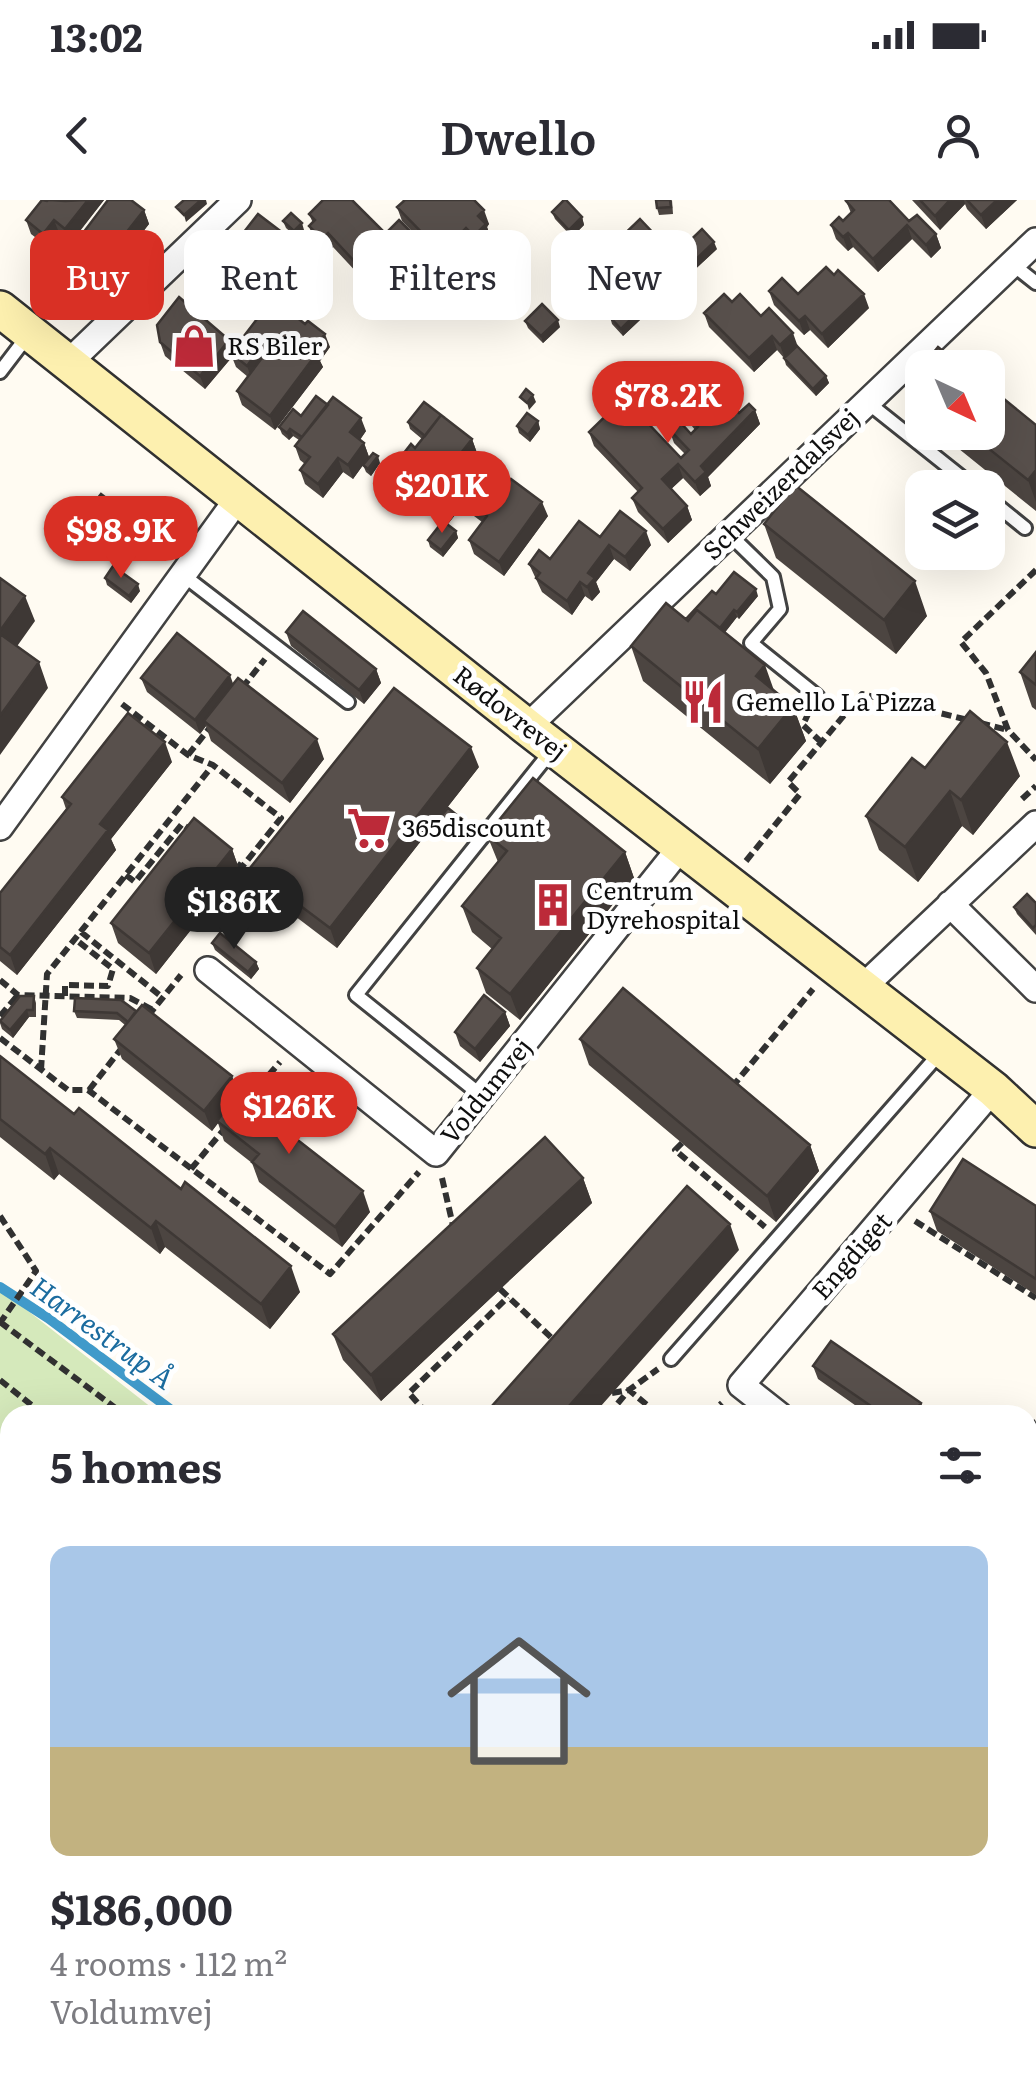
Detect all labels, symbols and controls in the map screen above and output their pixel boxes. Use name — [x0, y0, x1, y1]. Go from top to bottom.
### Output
text: 13:02 — [50, 7, 143, 64]
text: Dwello — [440, 102, 596, 169]
icon: back — [50, 108, 105, 163]
icon: person — [931, 108, 986, 163]
chip: Buy — [30, 230, 164, 320]
chip: Rent — [184, 230, 333, 320]
chip: Filters — [353, 230, 531, 320]
chip: New — [551, 230, 697, 320]
shop icon: RS Biler — [170, 322, 218, 370]
place label: RS Biler — [227, 326, 323, 363]
north arrow — [905, 350, 1005, 450]
map controls — [905, 350, 1005, 570]
pin: $78.2K — [587, 361, 749, 446]
text: $78.2K — [614, 369, 722, 417]
street label: Schweizerdalsvej — [693, 398, 866, 567]
pin: $201K — [372, 451, 512, 536]
text: $201K — [395, 459, 489, 507]
button: layers — [905, 470, 1005, 570]
pin: $98.9K — [40, 496, 202, 581]
text: $98.9K — [66, 504, 176, 552]
street label: Rødovrevej — [446, 656, 576, 768]
restaurant icon: Gemello La Pizza — [679, 678, 727, 726]
place label: Gemello La Pizza — [736, 682, 936, 719]
supermarket icon: 365discount — [345, 804, 393, 852]
place label: 365discount — [402, 808, 545, 845]
pin: $186K — [164, 867, 304, 952]
place label: Centrum Dyrehospital — [586, 871, 740, 937]
text: $186K — [187, 875, 281, 923]
building icon: Centrum Dyrehospital — [529, 881, 577, 929]
street label: Voldumvej — [430, 1029, 539, 1151]
pin: $126K — [219, 1072, 359, 1157]
text: $126K — [242, 1080, 336, 1128]
street label: Engdiget — [802, 1203, 900, 1307]
water label: Harrestrup Å — [23, 1265, 184, 1398]
text: 5 homes — [50, 1434, 222, 1496]
icon: filters — [933, 1438, 988, 1493]
icon: home — [429, 1611, 609, 1791]
text: $186,000 — [50, 1876, 233, 1938]
text: 4 rooms · 112 m² — [50, 1938, 287, 1986]
text: Voldumvej — [50, 1986, 213, 2034]

